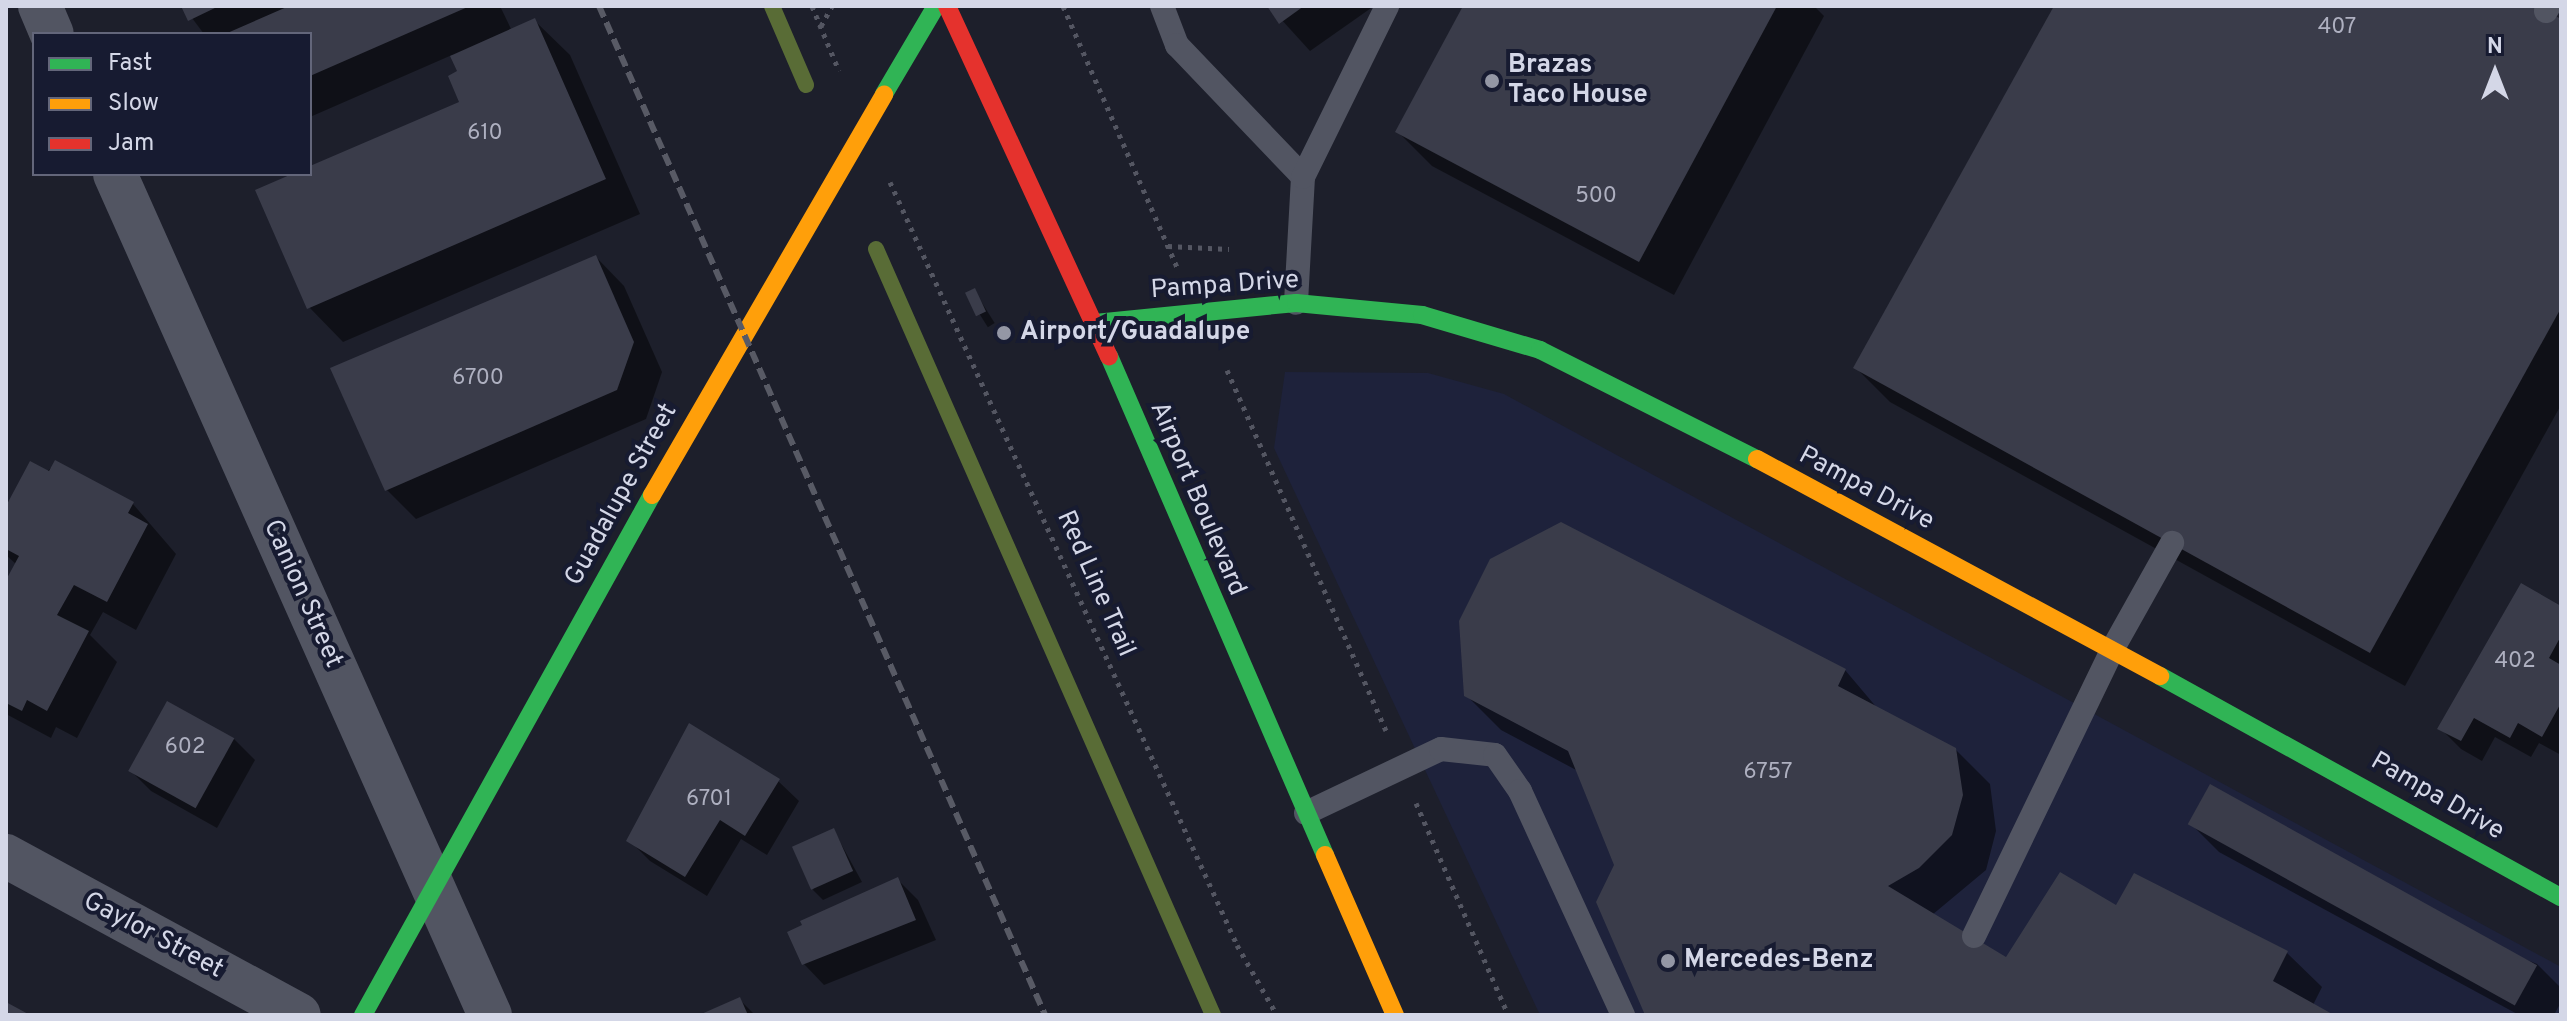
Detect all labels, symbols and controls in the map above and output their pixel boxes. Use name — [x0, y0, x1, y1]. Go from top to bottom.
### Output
house number: 407 — [2318, 15, 2356, 41]
legend — [32, 32, 312, 176]
north arrow — [2455, 32, 2535, 112]
text: N — [2487, 34, 2503, 61]
text: Fast — [108, 49, 152, 79]
place label: Brazas Taco House — [1508, 50, 1648, 112]
marker: Brazas Taco House — [1483, 72, 1501, 90]
text: Slow — [108, 89, 159, 119]
house number: 610 — [467, 121, 503, 147]
text: Jam — [108, 129, 154, 159]
house number: 500 — [1575, 184, 1617, 210]
street label: Pampa Drive — [1150, 265, 1300, 307]
place label: Airport/Guadalupe — [1020, 317, 1250, 349]
marker: Airport/Guadalupe — [995, 324, 1013, 342]
house number: 6700 — [452, 366, 504, 392]
street label: Airport Boulevard — [1142, 397, 1252, 601]
street label: Guadalupe Street — [559, 398, 685, 592]
street label: Pampa Drive — [1793, 440, 1939, 538]
street label: Red Line Trail — [1049, 506, 1141, 662]
street label: Canion Street — [255, 515, 349, 673]
house number: 402 — [2494, 649, 2536, 675]
house number: 602 — [165, 735, 205, 761]
street label: Pampa Drive — [2365, 746, 2509, 848]
house number: 6757 — [1743, 760, 1793, 786]
house number: 6701 — [686, 787, 732, 813]
street label: Gaylor Street — [78, 886, 228, 986]
place label: Mercedes-Benz — [1684, 945, 1874, 977]
marker: Mercedes-Benz — [1659, 952, 1677, 970]

